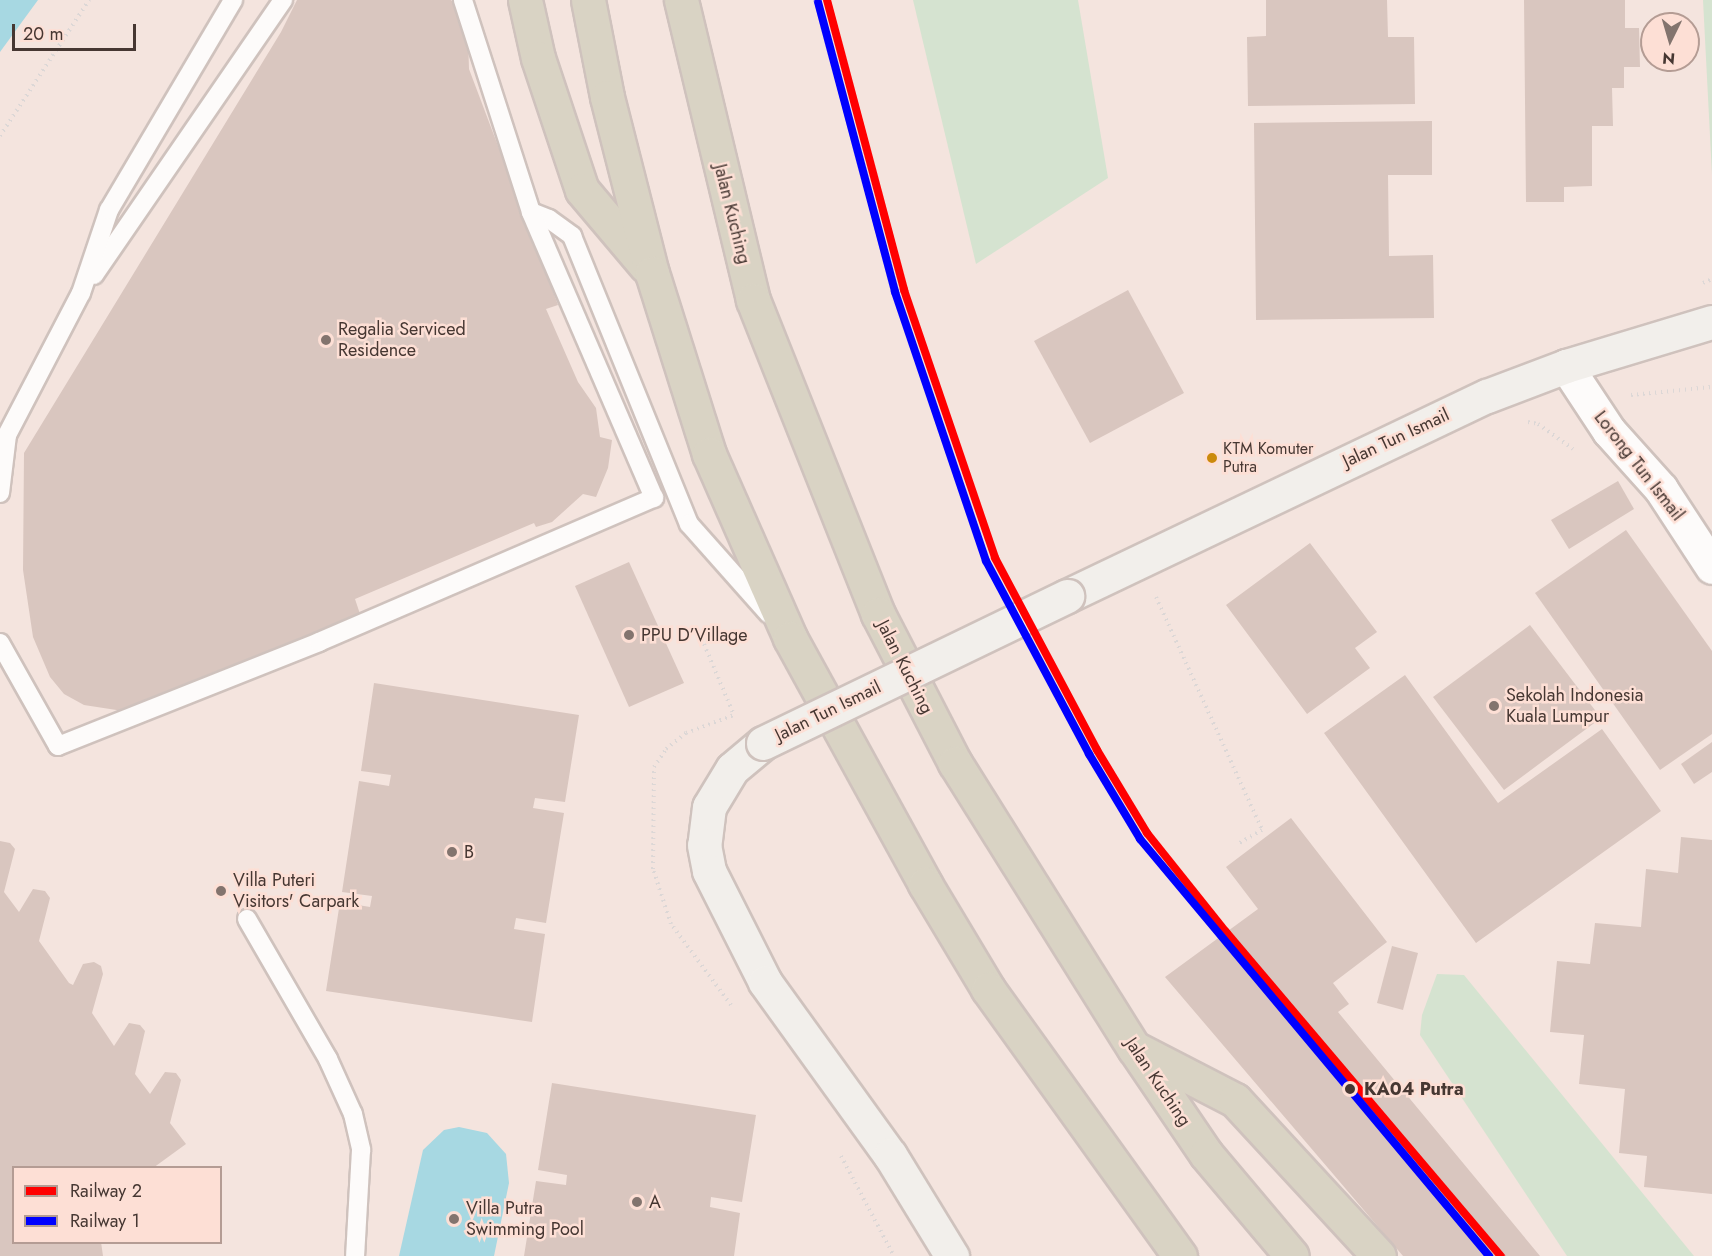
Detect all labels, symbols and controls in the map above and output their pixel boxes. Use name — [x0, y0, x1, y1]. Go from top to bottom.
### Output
scale bar — [15, 12, 140, 50]
north arrow — [1640, 12, 1700, 72]
text: 20 m — [23, 21, 63, 47]
text: N — [1661, 46, 1676, 70]
street label: Jalan Kuching — [709, 162, 755, 266]
place label: Regalia Serviced Residence — [338, 319, 466, 362]
marker: Regalia Serviced Residence — [319, 333, 333, 347]
street label: Jalan Tun Ismail — [1339, 404, 1453, 472]
street label: Lorong Tun Ismail — [1589, 407, 1689, 525]
place label: KTM Komuter Putra — [1223, 439, 1313, 477]
marker: KTM Komuter Putra — [1206, 452, 1218, 464]
street label: Jalan Kuching — [872, 617, 938, 717]
place label: PPU D’Village — [641, 624, 748, 646]
marker: PPU D’Village — [622, 628, 636, 642]
street label: Jalan Tun Ismail — [772, 676, 884, 746]
place label: Sekolah Indonesia Kuala Lumpur — [1506, 685, 1644, 728]
marker: Sekolah Indonesia Kuala Lumpur — [1487, 699, 1501, 713]
place label: B — [464, 841, 474, 863]
marker: B — [445, 845, 459, 859]
place label: Villa Puteri Visitors' Carpark — [233, 870, 359, 912]
marker: Villa Puteri Visitors' Carpark — [214, 884, 228, 898]
street label: Jalan Kuching — [1120, 1034, 1196, 1130]
place label: KA04 Putra — [1364, 1078, 1464, 1100]
marker: KA04 Putra — [1341, 1080, 1359, 1098]
legend — [12, 1166, 222, 1244]
text: Railway 2 — [70, 1178, 142, 1204]
place label: A — [649, 1191, 661, 1213]
marker: A — [630, 1195, 644, 1209]
place label: Villa Putra Swimming Pool — [466, 1198, 584, 1240]
text: Railway 1 — [70, 1208, 140, 1234]
marker: Villa Putra Swimming Pool — [447, 1212, 461, 1226]

